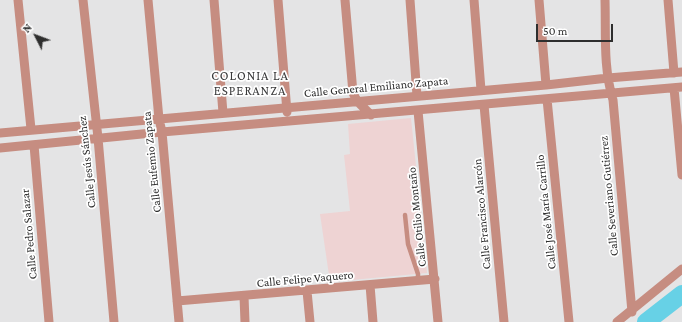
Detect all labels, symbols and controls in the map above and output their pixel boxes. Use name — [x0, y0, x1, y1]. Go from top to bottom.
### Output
north arrow — [16, 16, 56, 56]
scale bar — [538, 16, 615, 42]
text: N — [20, 21, 34, 35]
text: 50 m — [543, 24, 567, 38]
district label: COLONIA LA ESPERANZA — [211, 68, 289, 99]
street label: Calle General Emiliano Zapata — [303, 74, 449, 100]
street label: Calle Eufemio Zapata — [140, 110, 164, 214]
street label: Calle Jesús Sánchez — [75, 115, 99, 209]
street label: Calle Severiano Gutiérrez — [597, 135, 621, 257]
street label: Calle José María Carrillo — [533, 154, 559, 270]
street label: Calle Francisco Alarcón — [470, 158, 494, 270]
street label: Calle Otilio Montaño — [405, 166, 429, 268]
street label: Calle Pedro Salazar — [18, 188, 40, 280]
street label: Calle Felipe Vaquero — [256, 268, 354, 290]

